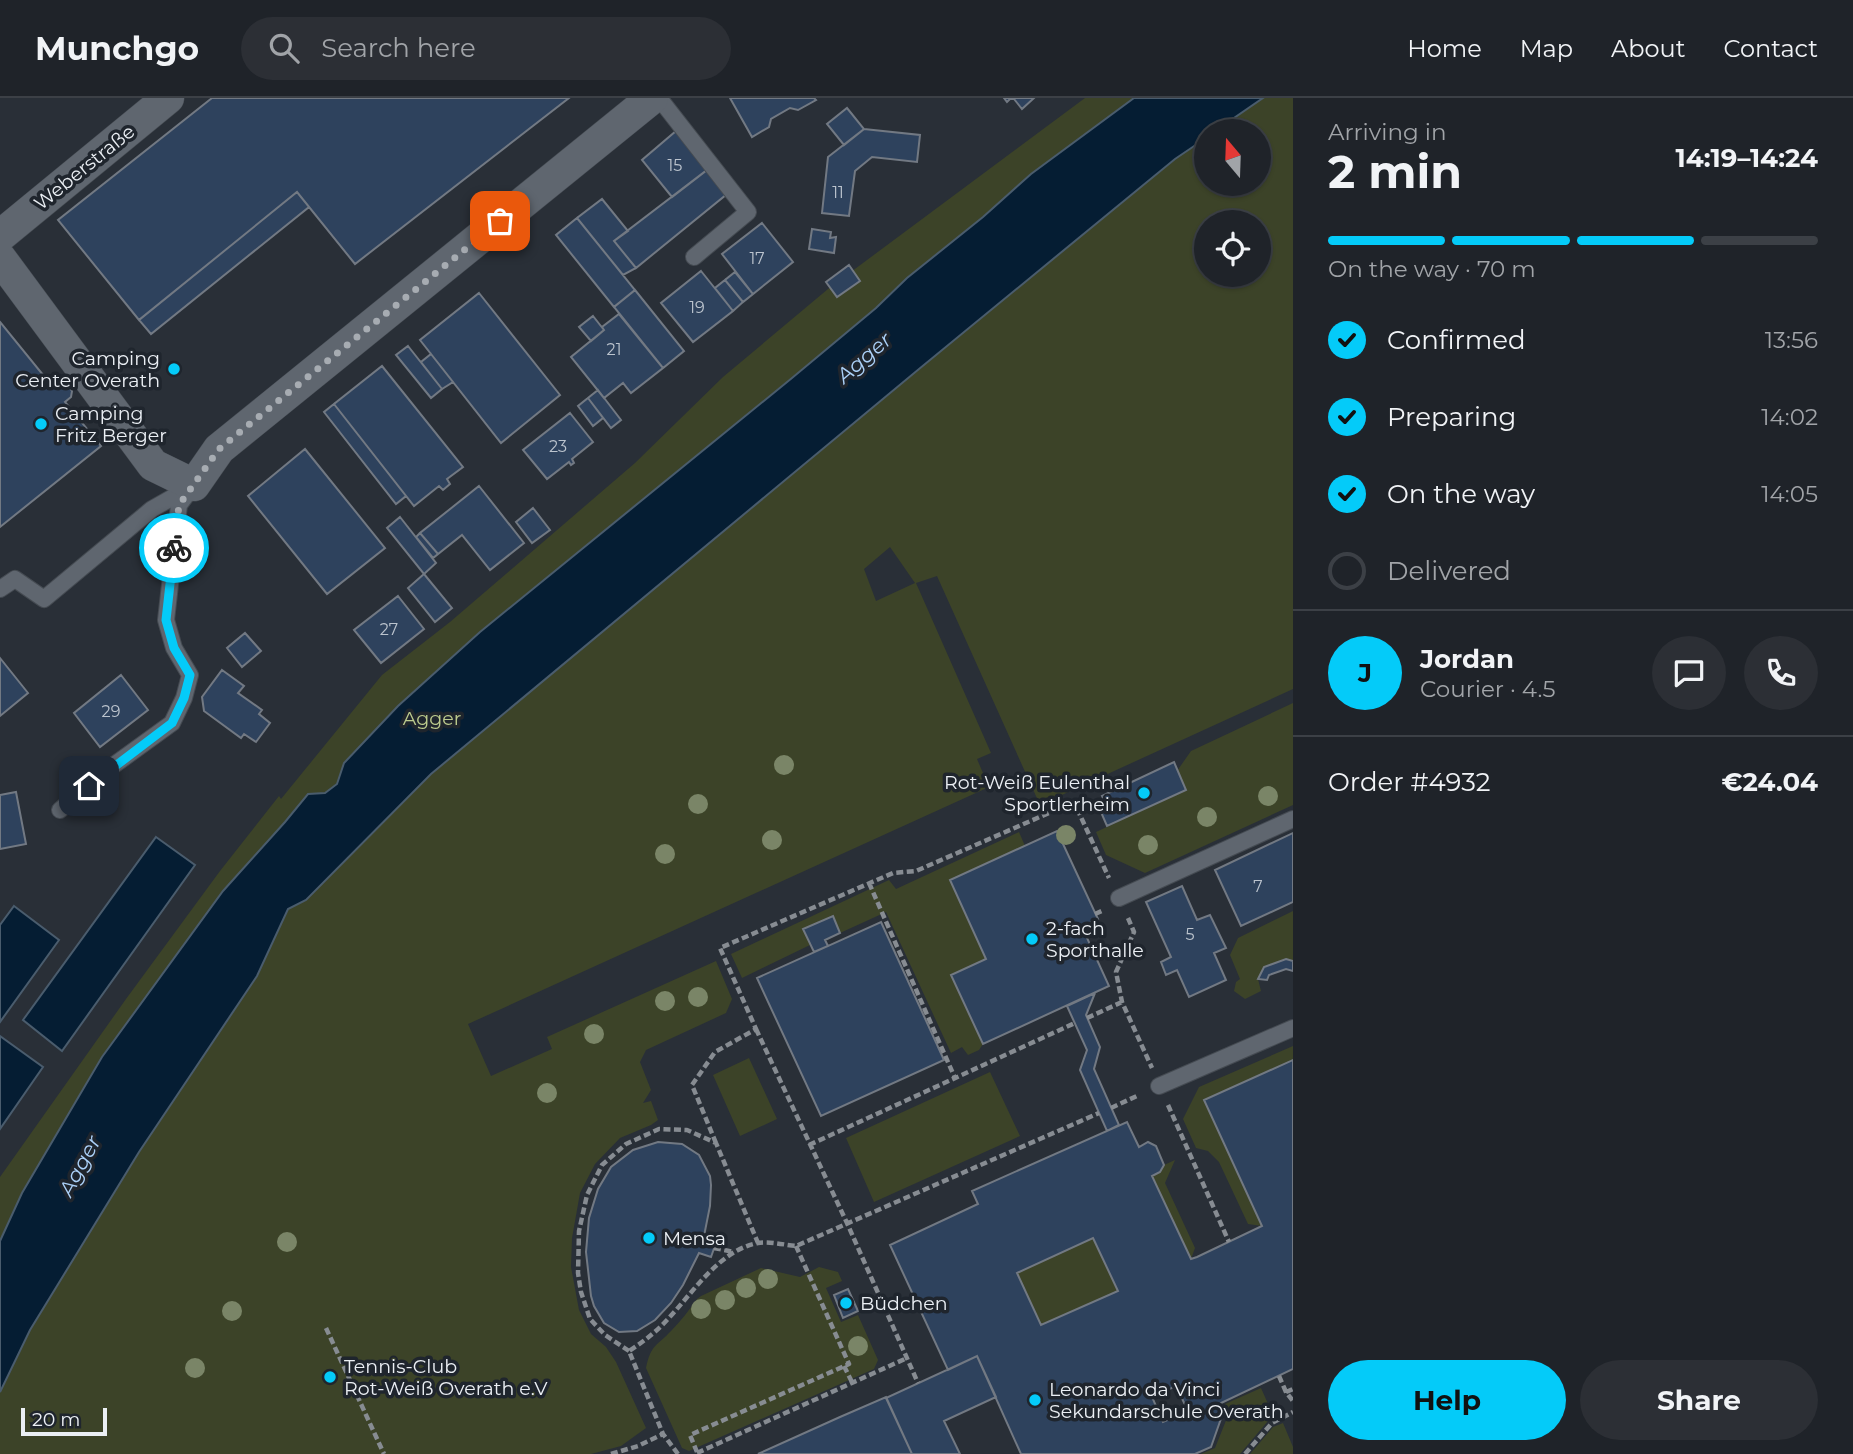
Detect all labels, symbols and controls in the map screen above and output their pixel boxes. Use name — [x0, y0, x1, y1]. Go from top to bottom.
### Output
search box — [241, 17, 731, 80]
text: Munchgo — [35, 28, 199, 68]
icon: search — [265, 29, 303, 67]
text: Search here — [321, 32, 476, 64]
text: Home — [1407, 34, 1482, 63]
text: Map — [1520, 34, 1573, 63]
text: About — [1611, 34, 1685, 63]
text: Contact — [1723, 34, 1818, 63]
text: Arriving in — [1328, 118, 1447, 146]
north arrow — [1194, 119, 1270, 196]
map controls — [1194, 119, 1271, 287]
street label: Weberstraße — [29, 120, 139, 215]
text: 14:19–14:24 — [1675, 142, 1818, 174]
text: 2 min — [1328, 143, 1462, 200]
house number: 15 — [668, 156, 682, 175]
house number: 11 — [832, 183, 844, 202]
pin — [470, 191, 530, 251]
icon: bag — [481, 202, 519, 240]
button: locate — [1194, 210, 1271, 287]
house number: 17 — [749, 249, 765, 268]
text: On the way · 70 m — [1328, 255, 1536, 283]
house number: 19 — [689, 298, 705, 317]
icon: check — [1328, 321, 1366, 359]
text: Confirmed — [1387, 324, 1526, 356]
text: 13:56 — [1765, 326, 1818, 354]
water label: Agger — [829, 327, 897, 390]
house number: 21 — [607, 340, 621, 359]
place label: Camping Center Overath — [15, 347, 160, 392]
marker: Camping Center Overath — [166, 361, 182, 377]
icon: check — [1328, 398, 1366, 436]
text: Preparing — [1387, 401, 1516, 433]
place label: Camping Fritz Berger — [55, 402, 167, 447]
text: 14:02 — [1761, 403, 1818, 431]
marker: Camping Fritz Berger — [33, 416, 49, 432]
house number: 23 — [549, 437, 567, 456]
icon: check — [1328, 475, 1366, 513]
text: On the way — [1387, 478, 1535, 510]
text: 14:05 — [1761, 480, 1818, 508]
courier — [139, 513, 209, 583]
icon: bike — [155, 529, 193, 567]
text: Delivered — [1387, 555, 1511, 587]
house number: 27 — [380, 620, 398, 639]
button: chat — [1652, 636, 1726, 710]
button: phone — [1744, 636, 1818, 710]
text: Jordan — [1420, 643, 1514, 675]
text: J — [1358, 657, 1372, 689]
text: Courier · 4.5 — [1420, 675, 1555, 703]
house number: 29 — [102, 702, 120, 721]
park label: Agger — [403, 707, 461, 730]
pin — [59, 756, 119, 816]
text: Order #4932 — [1328, 766, 1490, 798]
text: €24.04 — [1721, 766, 1818, 798]
icon: home — [70, 767, 108, 805]
place label: Rot-Weiß Eulenthal Sportlerheim — [944, 771, 1130, 816]
marker: Rot-Weiß Eulenthal Sportlerheim — [1136, 785, 1152, 801]
house number: 7 — [1253, 877, 1263, 896]
place label: 2-fach Sporthalle — [1046, 917, 1144, 962]
house number: 5 — [1185, 925, 1195, 944]
marker: 2-fach Sporthalle — [1024, 931, 1040, 947]
water label: Agger — [52, 1131, 106, 1202]
place label: Mensa — [663, 1227, 726, 1250]
marker: Mensa — [641, 1230, 657, 1246]
place label: Büdchen — [860, 1292, 948, 1315]
marker: Büdchen — [838, 1295, 854, 1311]
place label: Tennis-Club Rot-Weiß Overath e.V — [344, 1355, 548, 1400]
button: Help — [1328, 1360, 1566, 1440]
button: Share — [1580, 1360, 1818, 1440]
marker: Tennis-Club Rot-Weiß Overath e.V — [322, 1369, 338, 1385]
place label: Leonardo da Vinci Sekundarschule Overath — [1049, 1378, 1284, 1423]
marker: Leonardo da Vinci Sekundarschule Overath — [1027, 1392, 1043, 1408]
scale bar — [21, 1405, 107, 1437]
text: 20 m — [32, 1408, 80, 1431]

